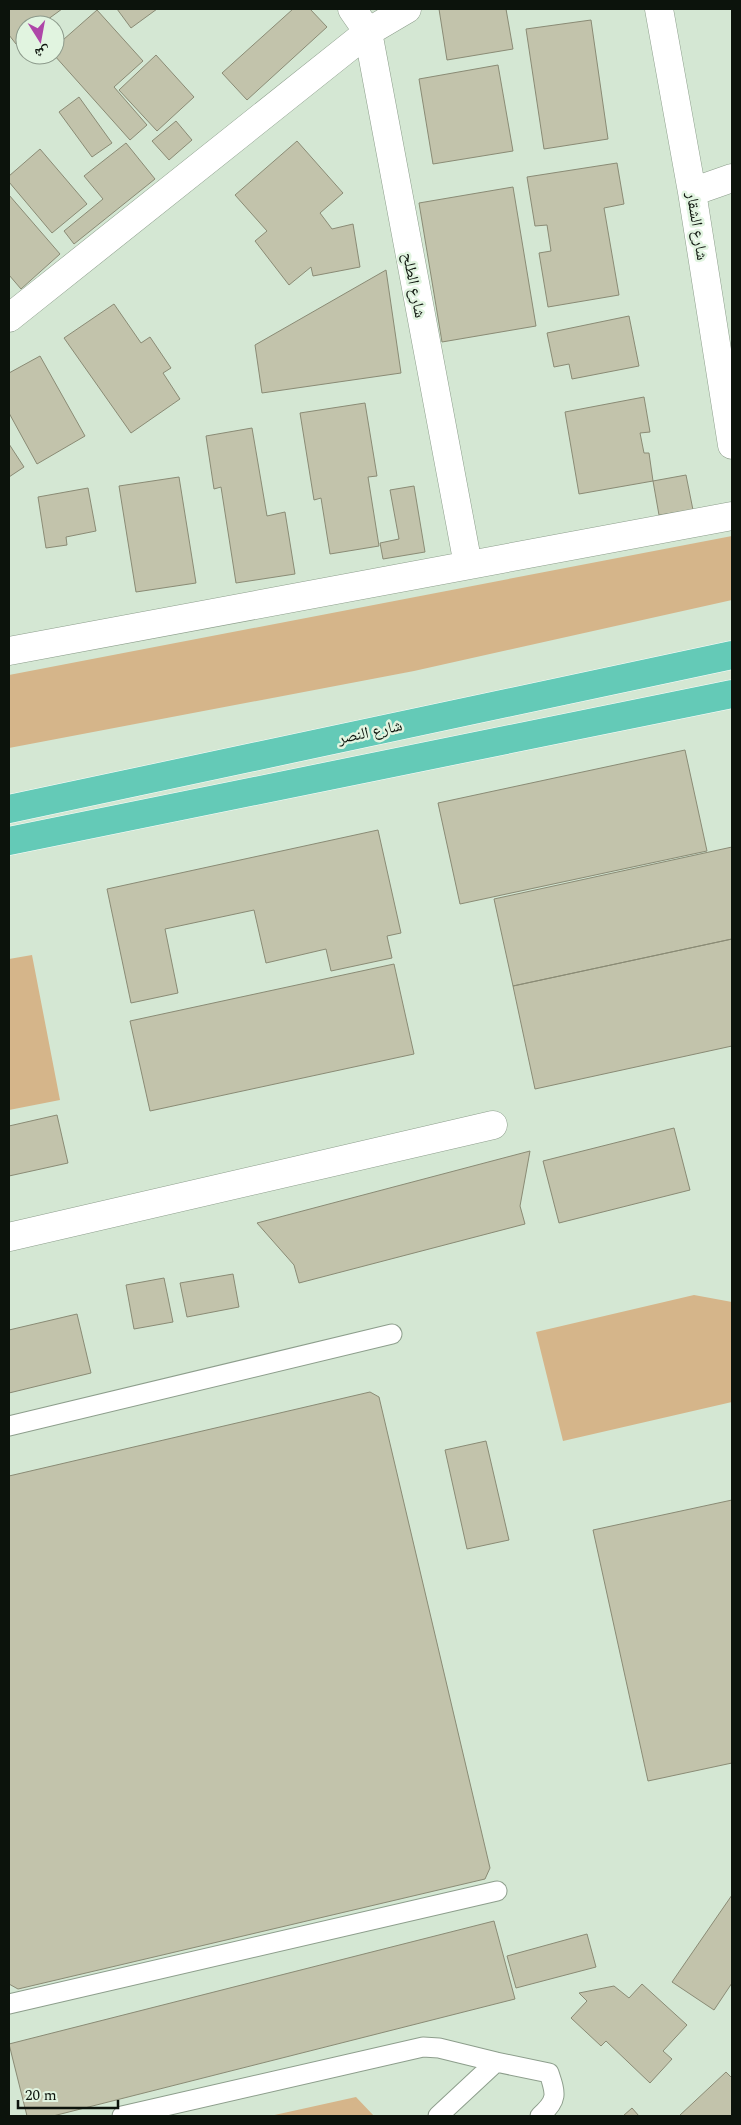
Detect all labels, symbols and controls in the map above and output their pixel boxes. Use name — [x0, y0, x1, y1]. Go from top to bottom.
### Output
north arrow — [15, 15, 65, 65]
text: ش — [33, 41, 52, 64]
street label: شارع الشقار — [680, 189, 714, 262]
street label: شارع الطلح — [396, 250, 432, 320]
street label: شارع النصر — [335, 713, 405, 751]
scale bar — [18, 2078, 118, 2110]
text: 20 m — [25, 2084, 57, 2107]

